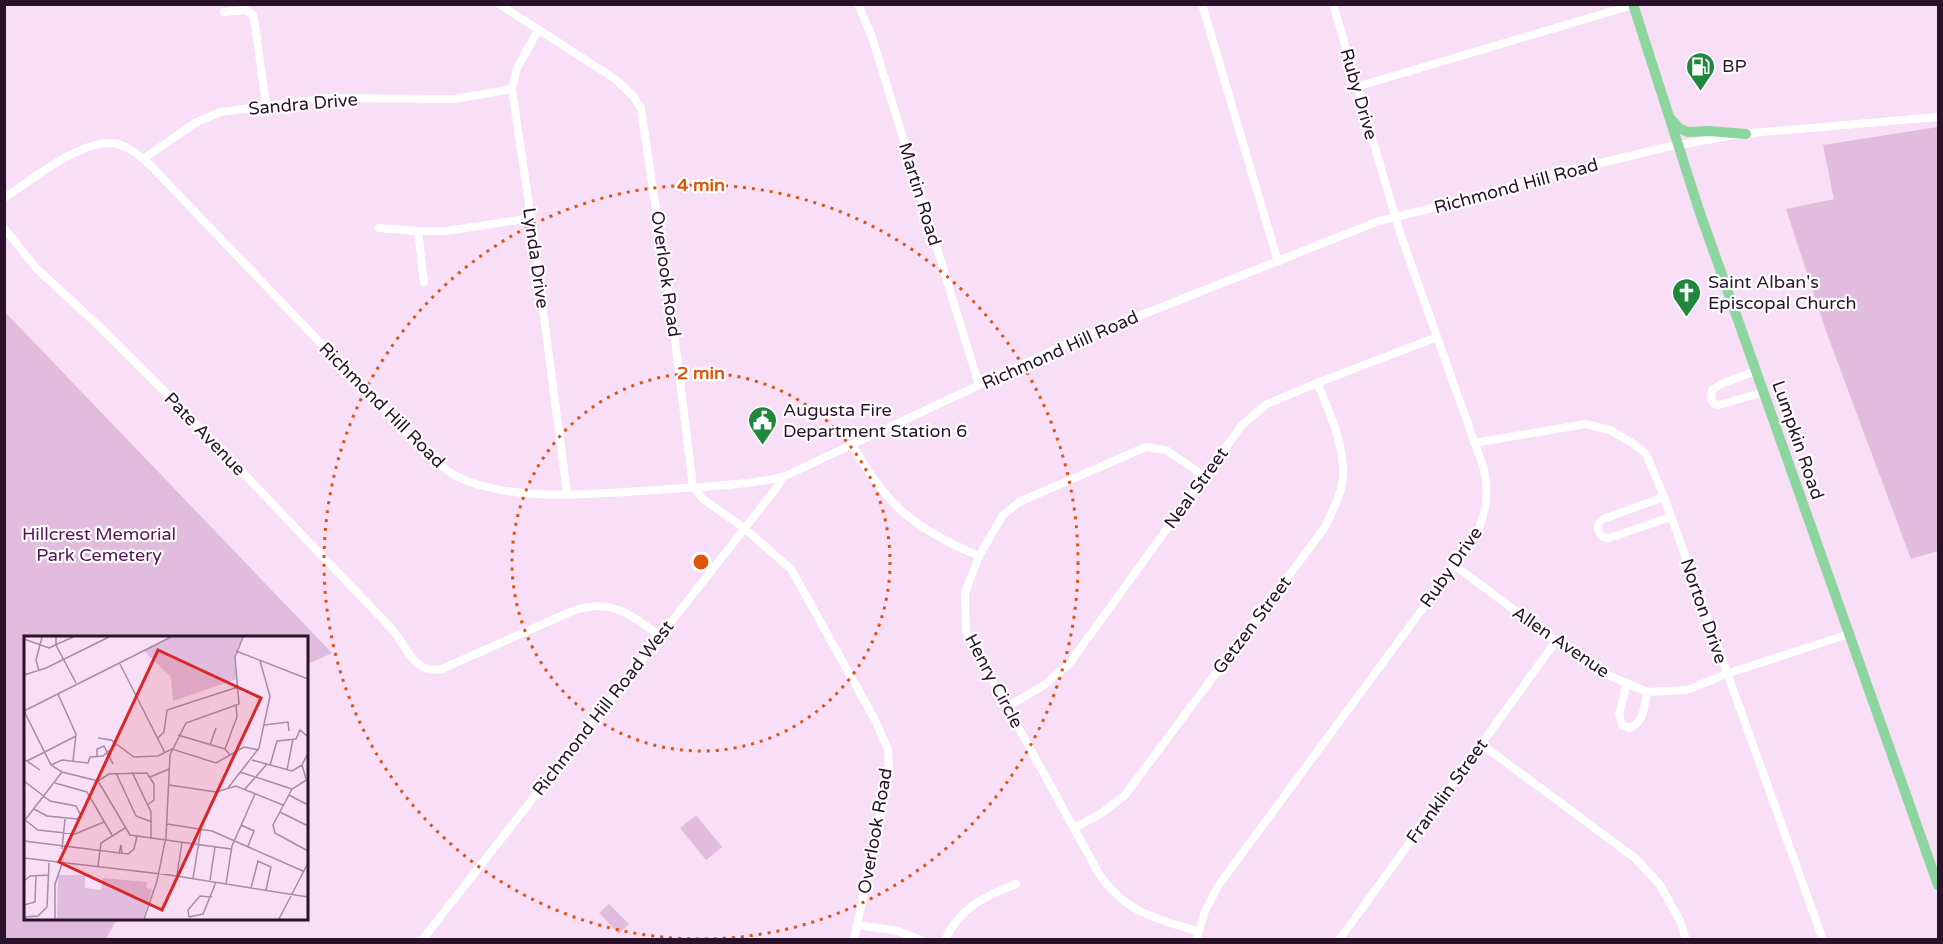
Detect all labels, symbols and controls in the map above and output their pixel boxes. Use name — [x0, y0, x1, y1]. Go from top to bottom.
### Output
street label: Ruby Drive — [1336, 46, 1382, 142]
fuel station icon: BP — [1685, 50, 1717, 92]
place label: BP — [1722, 55, 1747, 77]
street label: Sandra Drive — [247, 88, 359, 120]
street label: Martin Road — [894, 140, 946, 248]
street label: Richmond Hill Road — [1431, 153, 1601, 219]
text: 4 min — [677, 174, 725, 196]
street label: Lynda Drive — [518, 206, 554, 310]
street label: Overlook Road — [646, 209, 686, 339]
place label: Saint Alban's Episcopal Church — [1708, 271, 1856, 314]
church icon: Saint Alban's Episcopal Church — [1671, 276, 1703, 318]
street label: Richmond Hill Road — [978, 306, 1142, 394]
street label: Richmond Hill Road — [314, 337, 450, 473]
text: 2 min — [677, 362, 725, 384]
street label: Lumpkin Road — [1767, 378, 1829, 502]
street label: Pate Avenue — [160, 388, 250, 480]
place label: Augusta Fire Department Station 6 — [783, 399, 967, 442]
public building icon: Augusta Fire Department Station 6 — [746, 404, 778, 446]
street label: Neal Street — [1159, 443, 1233, 533]
street label: Ruby Drive — [1415, 522, 1487, 612]
park label: Hillcrest Memorial Park Cemetery — [22, 523, 176, 566]
centre of rings — [691, 552, 711, 572]
street label: Norton Drive — [1676, 556, 1732, 666]
street label: Getzen Street — [1208, 572, 1296, 678]
street label: Allen Avenue — [1508, 601, 1614, 683]
street label: Richmond Hill Road West — [528, 616, 678, 800]
street label: Henry Circle — [960, 630, 1028, 732]
inset map — [24, 636, 308, 920]
street label: Franklin Street — [1402, 734, 1492, 848]
street label: Overlook Road — [853, 766, 897, 896]

